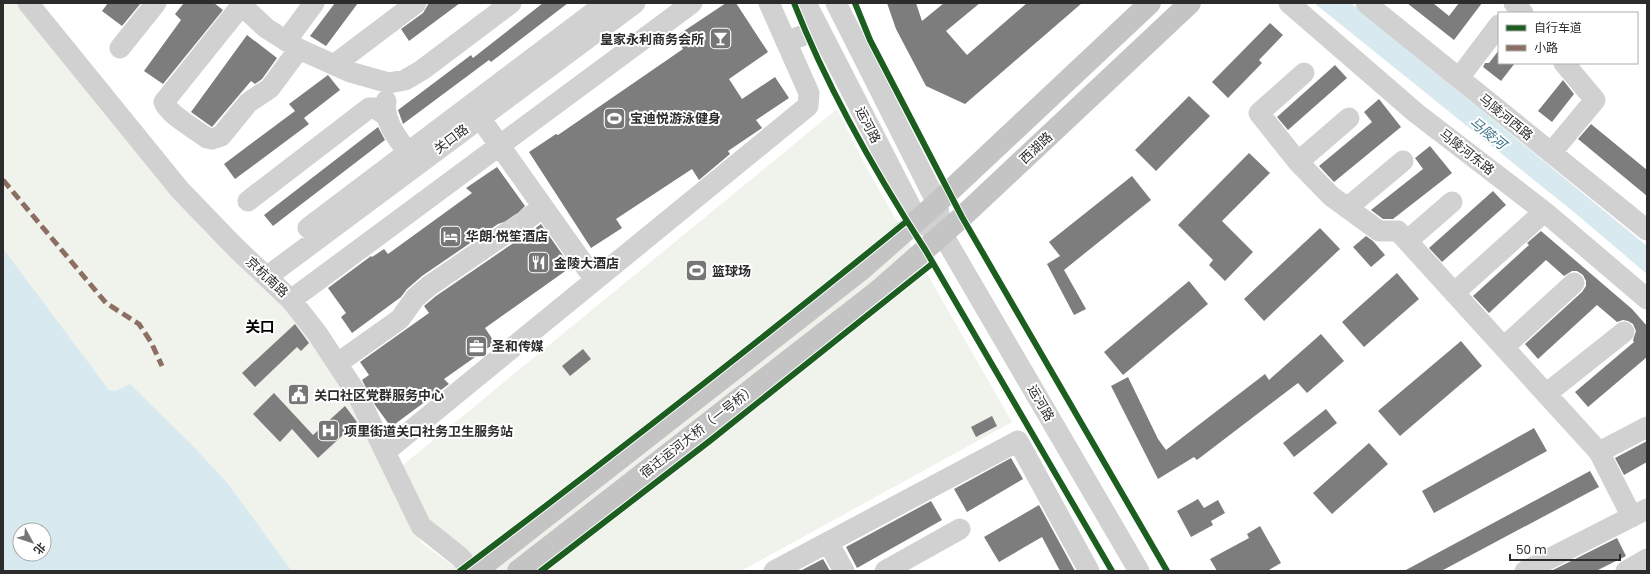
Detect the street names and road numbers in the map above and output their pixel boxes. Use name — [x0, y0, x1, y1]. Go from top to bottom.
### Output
street label: 马陵河西路 — [1476, 90, 1536, 144]
street label: 运河路 — [851, 103, 885, 147]
street label: 关口路 — [430, 120, 472, 158]
street label: 马陵河东路 — [1436, 125, 1498, 179]
street label: 西湖路 — [1015, 128, 1057, 168]
street label: 京杭南路 — [242, 252, 292, 302]
street label: 宿迁运河大桥（一号桥） — [636, 379, 760, 483]
street label: 运河路 — [1023, 381, 1059, 425]

